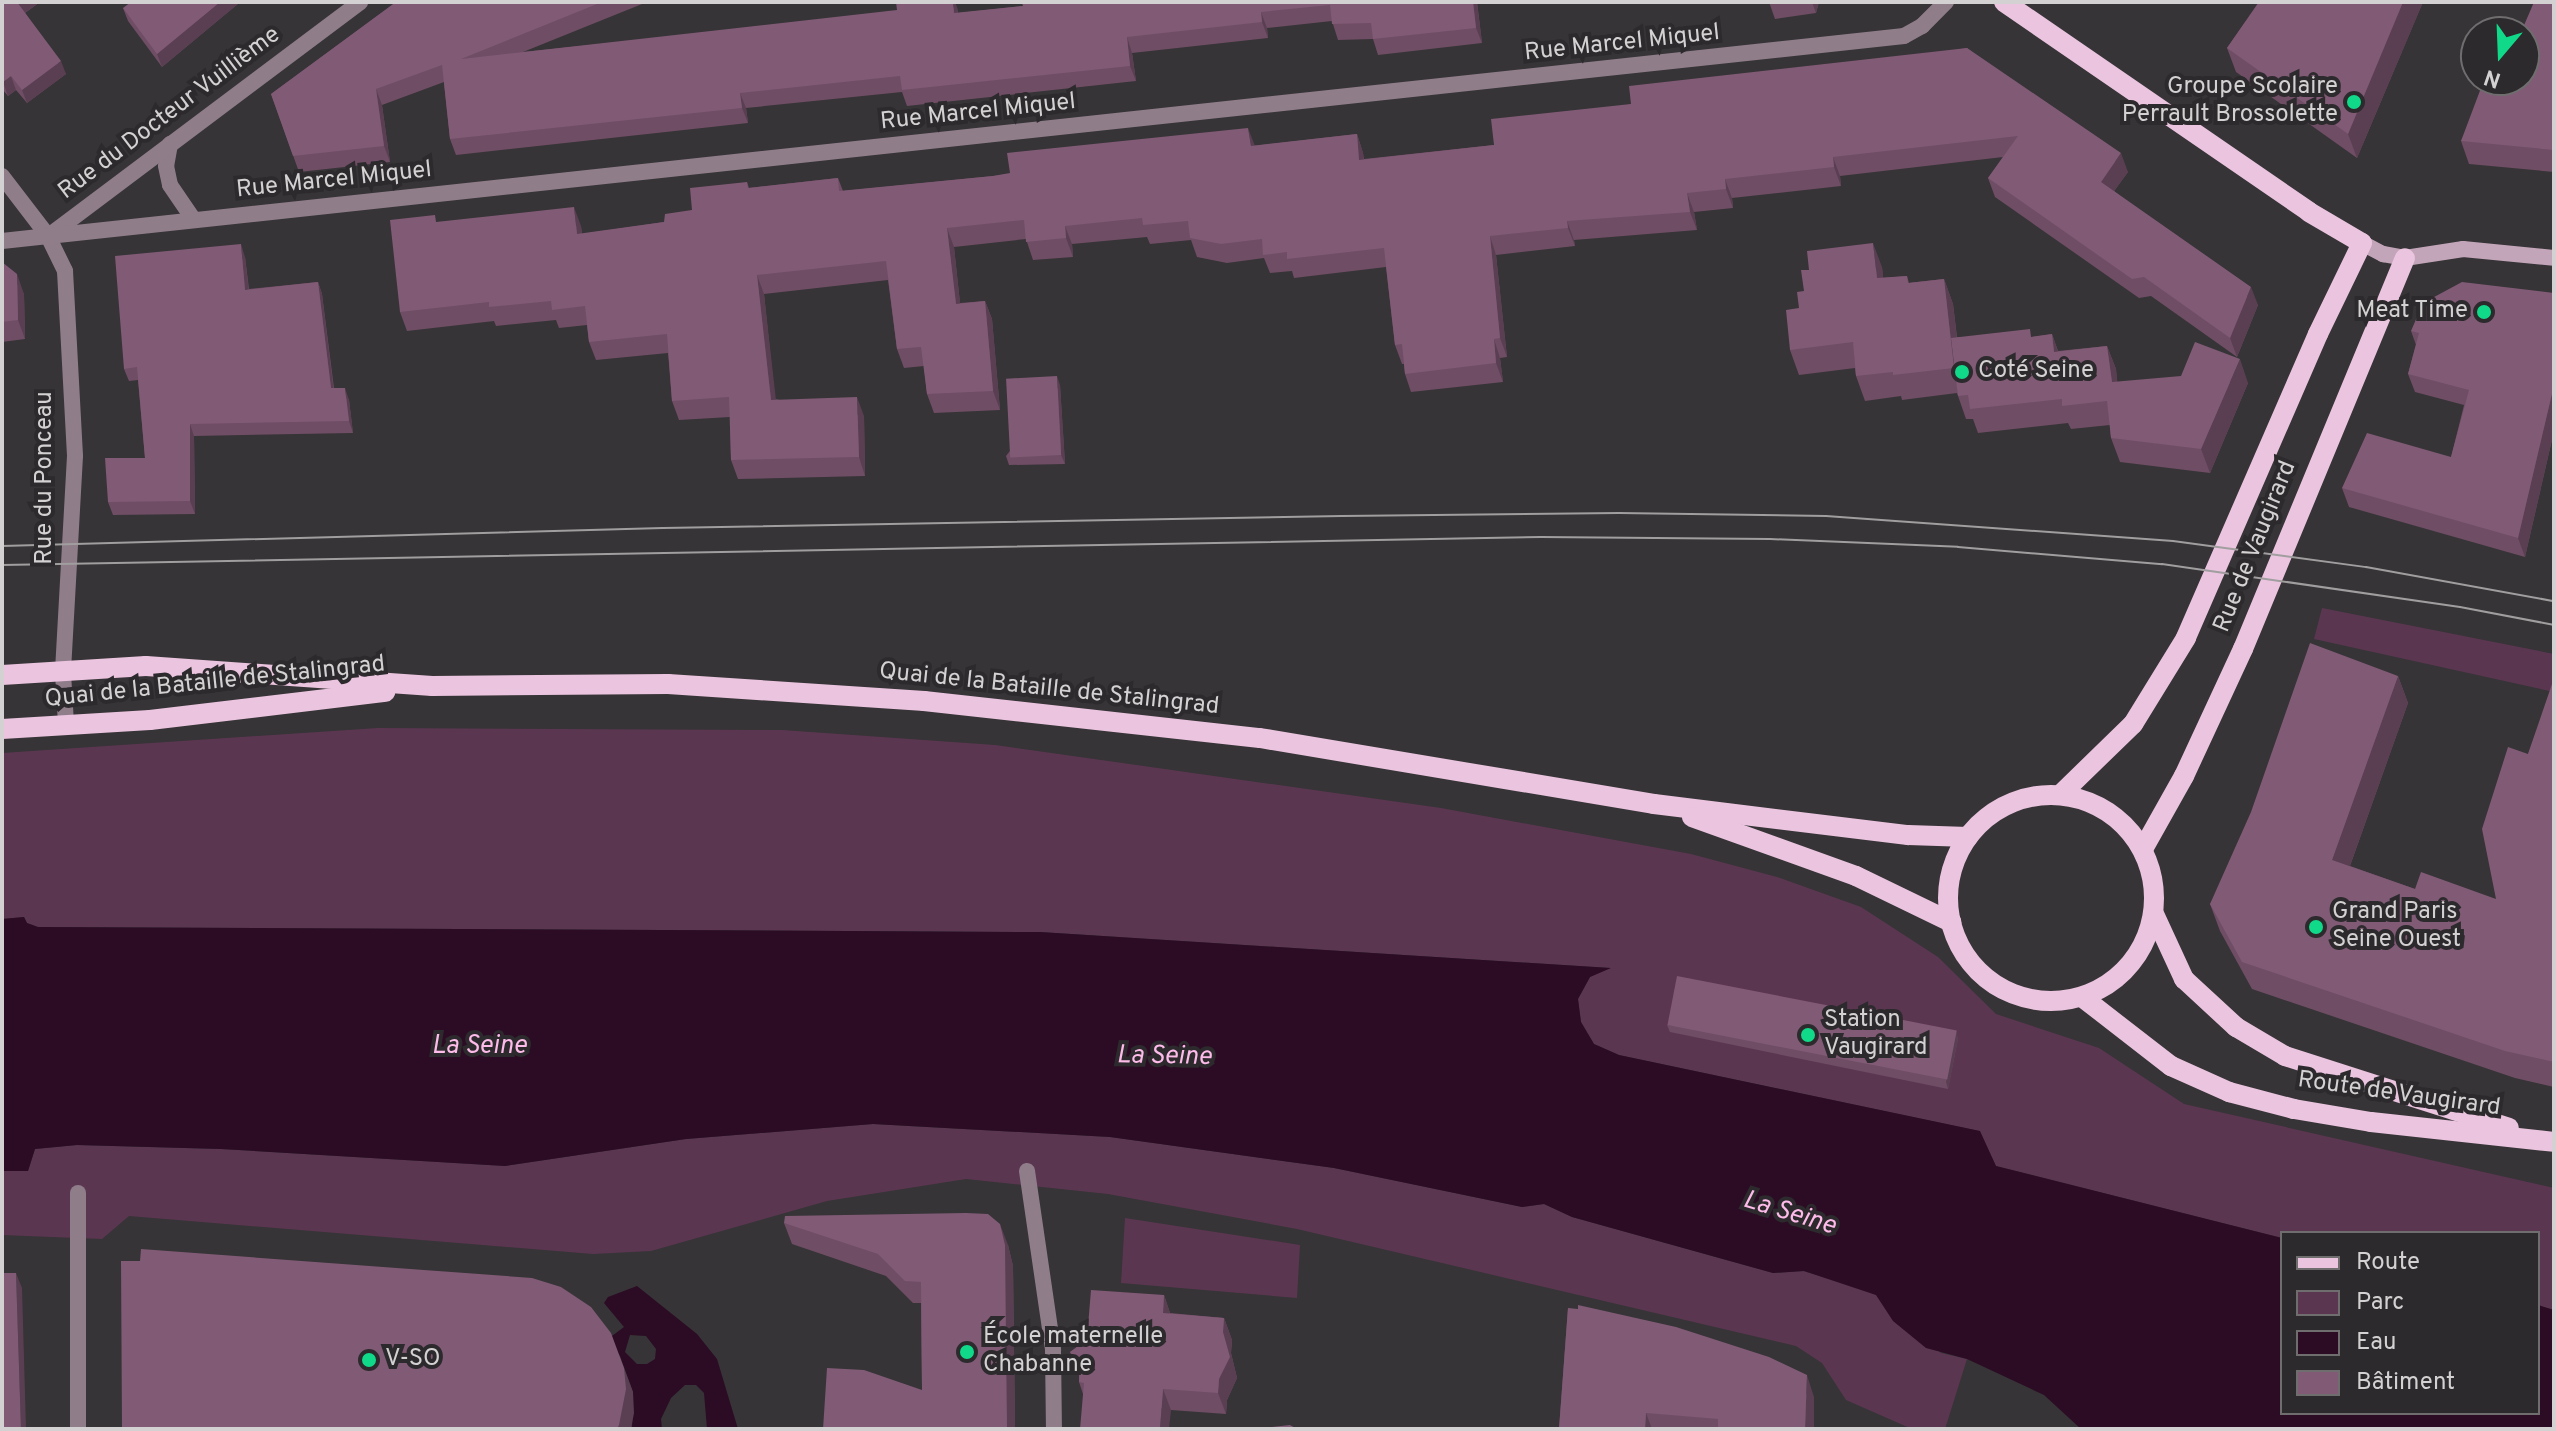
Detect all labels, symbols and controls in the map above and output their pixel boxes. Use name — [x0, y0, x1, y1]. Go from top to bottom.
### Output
north arrow — [2460, 16, 2540, 96]
street label: Rue Marcel Miquel — [1523, 19, 1721, 69]
street label: Rue du Docteur Vuillième — [53, 21, 287, 207]
text: N — [2481, 62, 2505, 93]
place label: Groupe Scolaire Perrault Brossolette — [2122, 74, 2338, 130]
street label: Rue Marcel Miquel — [879, 88, 1077, 138]
marker: Groupe Scolaire Perrault Brossolette — [2345, 93, 2363, 111]
street label: Rue Marcel Miquel — [235, 156, 433, 206]
place label: Meat Time — [2355, 298, 2468, 326]
marker: Meat Time — [2475, 303, 2493, 321]
place label: Coté Seine — [1978, 358, 2094, 386]
marker: Coté Seine — [1953, 363, 1971, 381]
street label: Rue du Ponceau — [32, 391, 60, 565]
street label: Rue de Vaugirard — [2208, 457, 2304, 637]
street label: Quai de la Bataille de Stalingrad — [43, 651, 387, 715]
street label: Quai de la Bataille de Stalingrad — [877, 658, 1221, 722]
place label: Grand Paris Seine Ouest — [2332, 899, 2461, 955]
marker: Grand Paris Seine Ouest — [2307, 918, 2325, 936]
place label: Station Vaugirard — [1824, 1007, 1928, 1063]
marker: Station Vaugirard — [1799, 1026, 1817, 1044]
water label: La Seine — [431, 1031, 527, 1063]
water label: La Seine — [1116, 1041, 1212, 1073]
street label: Route de Vaugirard — [2295, 1066, 2503, 1124]
water label: La Seine — [1739, 1185, 1839, 1243]
legend — [2280, 1231, 2540, 1415]
text: Route — [2356, 1248, 2420, 1278]
text: Parc — [2356, 1288, 2404, 1318]
place label: École maternelle Chabanne — [983, 1324, 1163, 1380]
text: Eau — [2356, 1328, 2396, 1358]
marker: École maternelle Chabanne — [958, 1343, 976, 1361]
place label: V-SO — [385, 1346, 441, 1374]
marker: V-SO — [360, 1351, 378, 1369]
text: Bâtiment — [2356, 1368, 2455, 1398]

